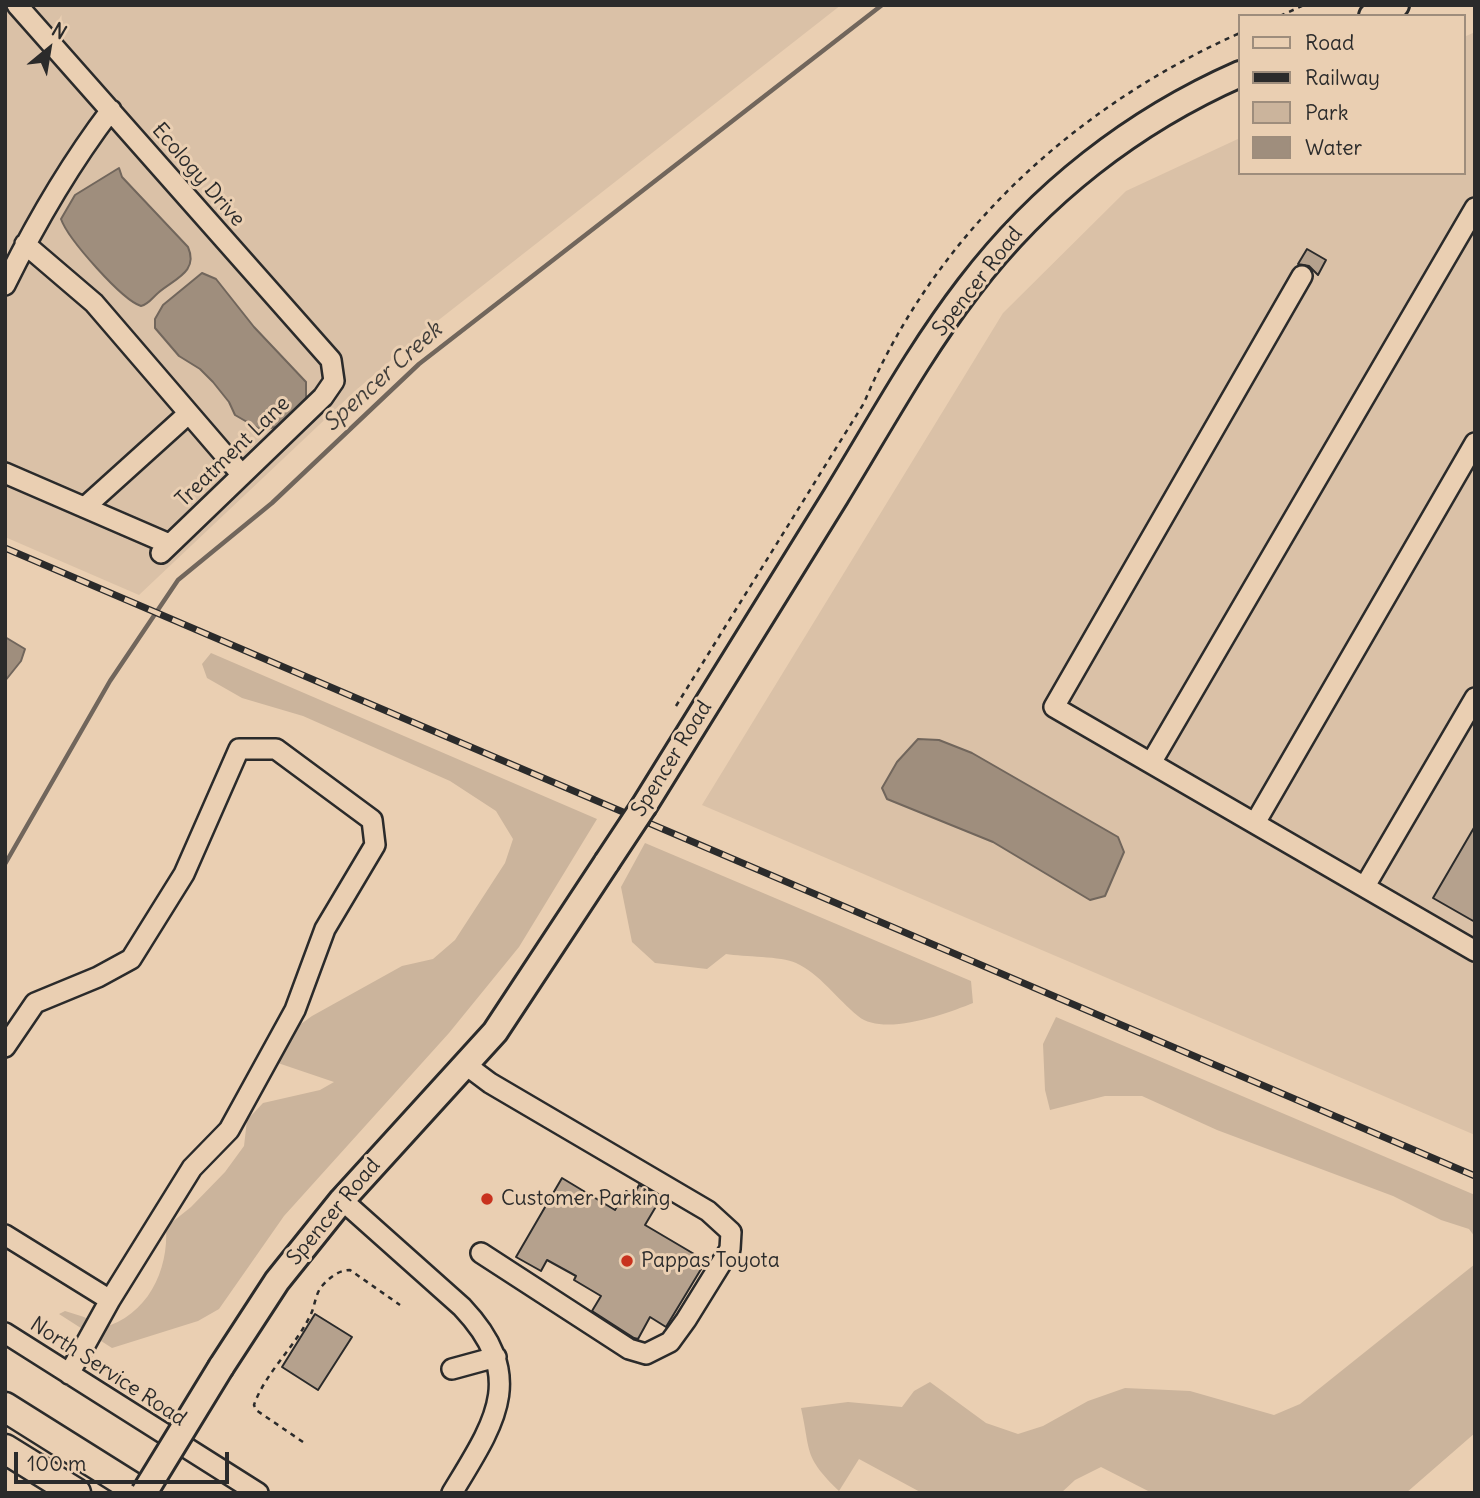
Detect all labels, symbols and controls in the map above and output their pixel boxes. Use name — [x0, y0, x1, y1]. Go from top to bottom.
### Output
north arrow — [14, 14, 84, 84]
legend — [1238, 14, 1466, 175]
text: N — [48, 17, 71, 44]
text: Road — [1305, 29, 1354, 56]
text: Railway — [1305, 64, 1380, 91]
text: Park — [1305, 99, 1348, 126]
street label: Ecology Drive — [146, 118, 250, 232]
text: Water — [1305, 134, 1362, 161]
street label: Spencer Road — [928, 222, 1028, 342]
water label: Spencer Creek — [318, 316, 448, 438]
street label: Treatment Lane — [171, 391, 295, 513]
street label: Spencer Road — [626, 697, 718, 821]
street label: Spencer Road — [282, 1154, 386, 1270]
place label: Customer Parking — [501, 1186, 670, 1212]
marker: Customer Parking — [479, 1191, 495, 1207]
place label: Pappas Toyota — [641, 1248, 780, 1274]
marker: Pappas Toyota — [619, 1253, 635, 1269]
street label: North Service Road — [25, 1312, 191, 1432]
scale bar — [18, 1438, 233, 1482]
text: 100 m — [27, 1450, 86, 1477]

